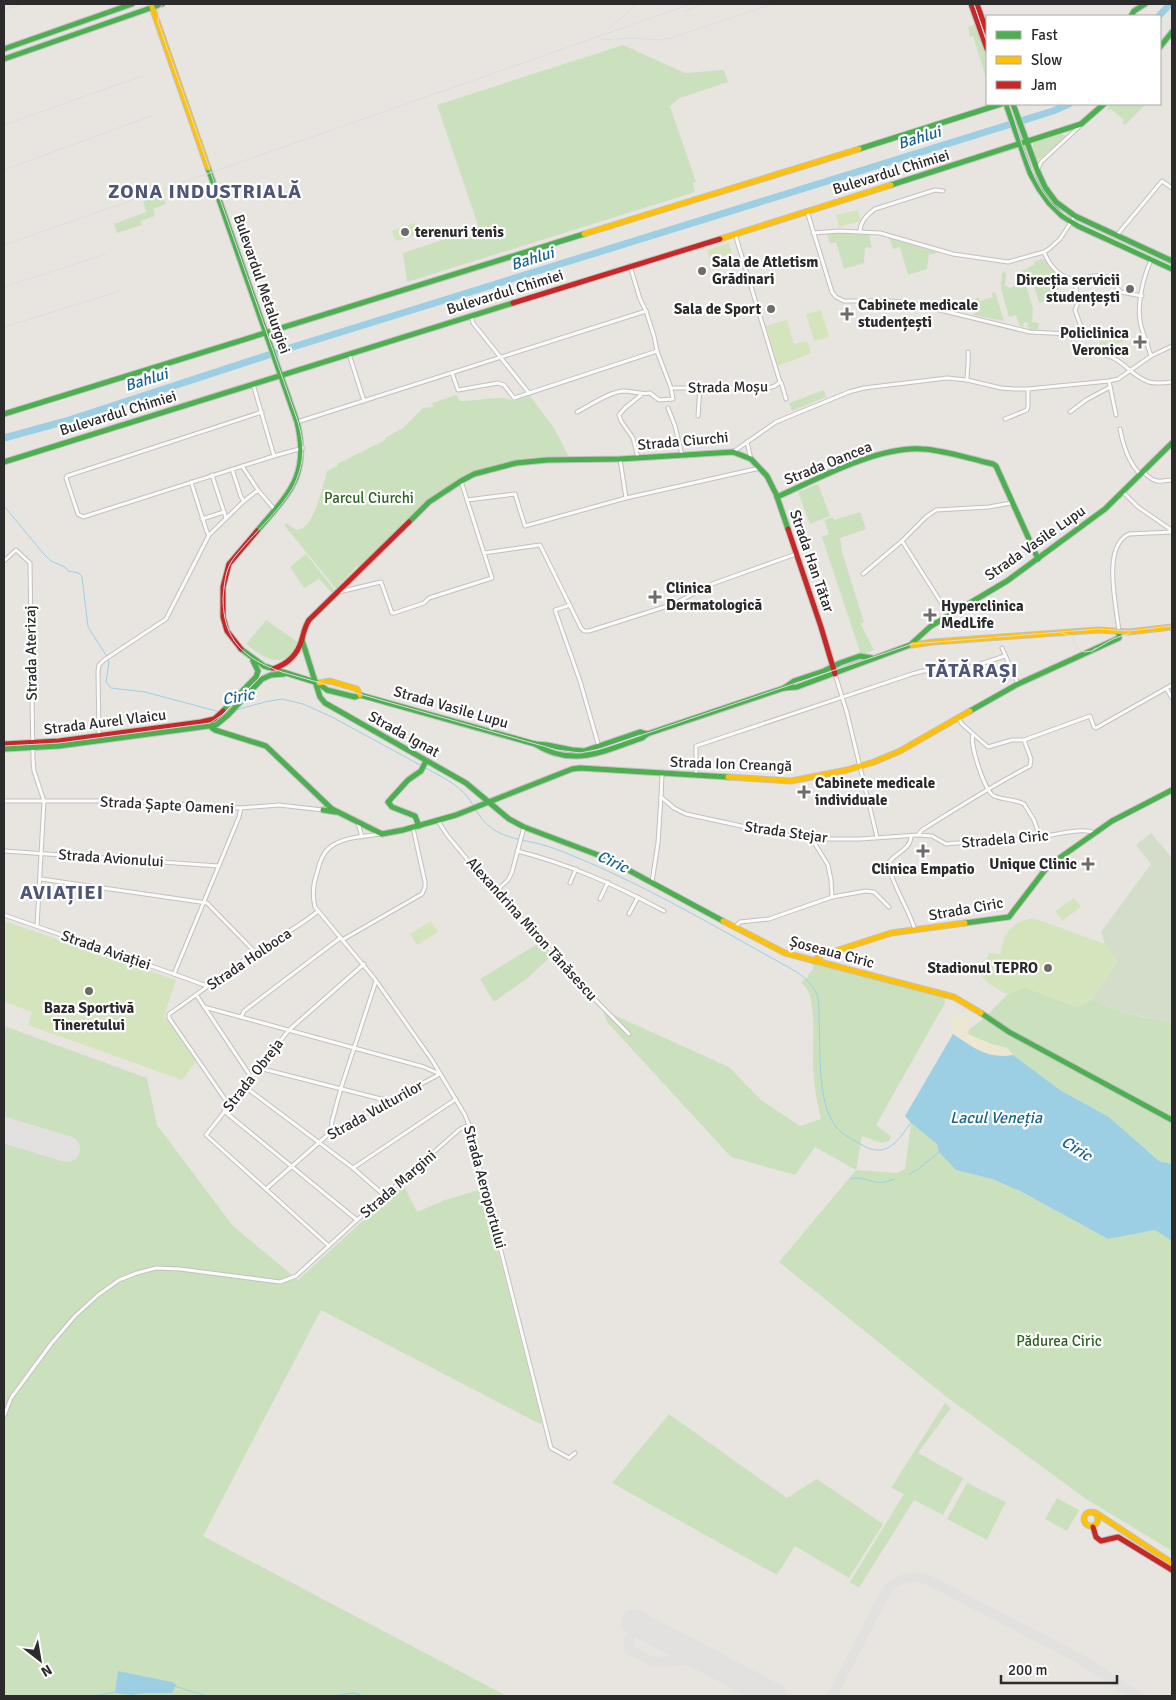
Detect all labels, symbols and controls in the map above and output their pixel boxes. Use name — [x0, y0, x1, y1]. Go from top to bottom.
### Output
legend — [986, 15, 1161, 105]
text: Fast — [1031, 26, 1058, 44]
text: Slow — [1031, 51, 1062, 69]
text: Jam — [1031, 76, 1057, 94]
water label: Bahlui — [895, 121, 945, 154]
street label: Bulevardul Chimiei — [830, 146, 952, 198]
district label: ZONA INDUSTRIALĂ — [108, 179, 302, 204]
street label: Bulevardul Metalurgiei — [230, 212, 294, 356]
place label: terenuri tenis — [414, 223, 504, 241]
marker: terenuri tenis — [399, 226, 411, 238]
water label: Bahlui — [508, 242, 558, 275]
place label: Sala de Atletism Grădinari — [712, 253, 818, 288]
marker: Sala de Atletism Grădinari — [696, 265, 708, 277]
street label: Bulevardul Chimiei — [444, 266, 566, 318]
place label: Direcția servicii studențești — [1016, 271, 1120, 307]
marker: Direcția servicii studențești — [1124, 283, 1136, 295]
place label: Cabinete medicale studențești — [858, 296, 978, 332]
place label: Sala de Sport — [674, 300, 761, 318]
marker: Sala de Sport — [765, 303, 777, 315]
marker: Cabinete medicale studențești — [840, 307, 854, 321]
place label: Policlinica Veronica — [1060, 324, 1129, 359]
marker: Policlinica Veronica — [1133, 335, 1147, 349]
water label: Bahlui — [122, 363, 172, 396]
street label: Strada Moșu — [688, 377, 768, 397]
street label: Bulevardul Chimiei — [57, 387, 179, 439]
street label: Strada Ciurchi — [637, 428, 729, 454]
street label: Strada Oancea — [782, 437, 874, 489]
park label: Parcul Ciurchi — [324, 489, 414, 507]
street label: Strada Vasile Lupu — [981, 502, 1089, 584]
street label: Strada Han Tătar — [786, 507, 838, 615]
place label: Clinica Dermatologică — [666, 579, 762, 614]
marker: Clinica Dermatologică — [648, 590, 662, 604]
place label: Hyperclinica MedLife — [941, 597, 1024, 632]
street label: Strada Aterizaj — [21, 605, 41, 701]
marker: Hyperclinica MedLife — [923, 608, 937, 622]
district label: TĂTĂRAȘI — [926, 658, 1018, 683]
street label: Strada Vasile Lupu — [392, 682, 510, 732]
water label: Ciric — [221, 684, 257, 710]
street label: Strada Aurel Vlaicu — [43, 706, 167, 738]
street label: Strada Ignat — [365, 707, 443, 761]
street label: Strada Ion Creangă — [670, 753, 792, 775]
place label: Cabinete medicale individuale — [815, 774, 935, 809]
marker: Cabinete medicale individuale — [797, 785, 811, 799]
street label: Strada Șapte Oameni — [100, 793, 234, 817]
street label: Strada Stejar — [743, 817, 829, 847]
street label: Stradela Ciric — [961, 826, 1049, 852]
marker: Clinica Empatio — [916, 844, 930, 858]
street label: Strada Avionului — [58, 845, 164, 871]
water label: Ciric — [594, 846, 633, 878]
street label: Alexandrina Miron Tănăsescu — [463, 853, 601, 1005]
place label: Unique Clinic — [989, 855, 1077, 873]
marker: Unique Clinic — [1081, 857, 1095, 871]
place label: Clinica Empatio — [871, 860, 975, 878]
district label: AVIAȚIEI — [20, 880, 104, 905]
street label: Strada Ciric — [927, 894, 1005, 924]
street label: Strada Holboca — [203, 924, 295, 994]
street label: Strada Aviației — [59, 926, 153, 975]
street label: Șoseaua Ciric — [788, 932, 876, 972]
place label: Stadionul TEPRO — [927, 959, 1038, 977]
marker: Stadionul TEPRO — [1042, 962, 1054, 974]
marker: Baza Sportivă Tineretului — [83, 985, 95, 997]
place label: Baza Sportivă Tineretului — [44, 999, 134, 1034]
street label: Strada Obreja — [219, 1035, 287, 1115]
street label: Strada Vulturilor — [324, 1076, 426, 1144]
water label: Lacul Veneția — [950, 1108, 1043, 1128]
street label: Strada Aeroportului — [460, 1124, 510, 1250]
water label: Ciric — [1058, 1132, 1097, 1167]
street label: Strada Margini — [356, 1146, 440, 1222]
park label: Pădurea Ciric — [1016, 1332, 1102, 1350]
north arrow — [15, 1635, 65, 1685]
scale bar — [1001, 1652, 1117, 1684]
text: N — [38, 1661, 55, 1681]
text: 200 m — [1008, 1661, 1048, 1679]

